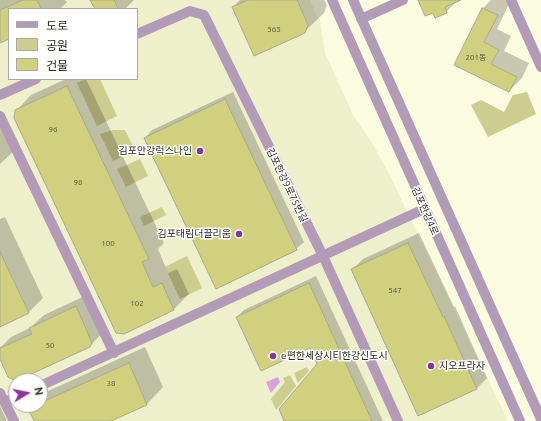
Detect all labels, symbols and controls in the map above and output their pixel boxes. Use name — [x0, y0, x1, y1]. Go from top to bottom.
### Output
legend — [8, 8, 138, 80]
text: 도로 — [46, 19, 68, 32]
house number: 565 — [267, 24, 281, 34]
text: 공원 — [46, 39, 68, 52]
house number: 201동 — [466, 52, 486, 62]
text: 건물 — [46, 59, 68, 72]
house number: 96 — [48, 124, 58, 134]
place label: 김포안강럭스나인 — [118, 145, 192, 157]
marker: 김포안강럭스나인 — [195, 146, 205, 156]
street label: 김포한강9로75번길 — [264, 146, 310, 224]
house number: 98 — [73, 177, 83, 187]
street label: 김포한강4로 — [409, 185, 441, 237]
place label: 김포태림더끌리움 — [157, 228, 231, 240]
marker: 김포태림더끌리움 — [234, 229, 244, 239]
house number: 100 — [101, 238, 115, 248]
house number: 547 — [388, 285, 402, 295]
house number: 102 — [130, 298, 144, 308]
house number: 50 — [45, 340, 55, 350]
place label: e편한세상시티한강신도시 — [281, 350, 388, 362]
marker: e편한세상시티한강신도시 — [268, 351, 278, 361]
place label: 지오프라자 — [439, 360, 485, 372]
marker: 지오프라자 — [426, 361, 436, 371]
north arrow — [8, 373, 48, 413]
house number: 38 — [106, 378, 116, 388]
text: N — [32, 386, 45, 396]

